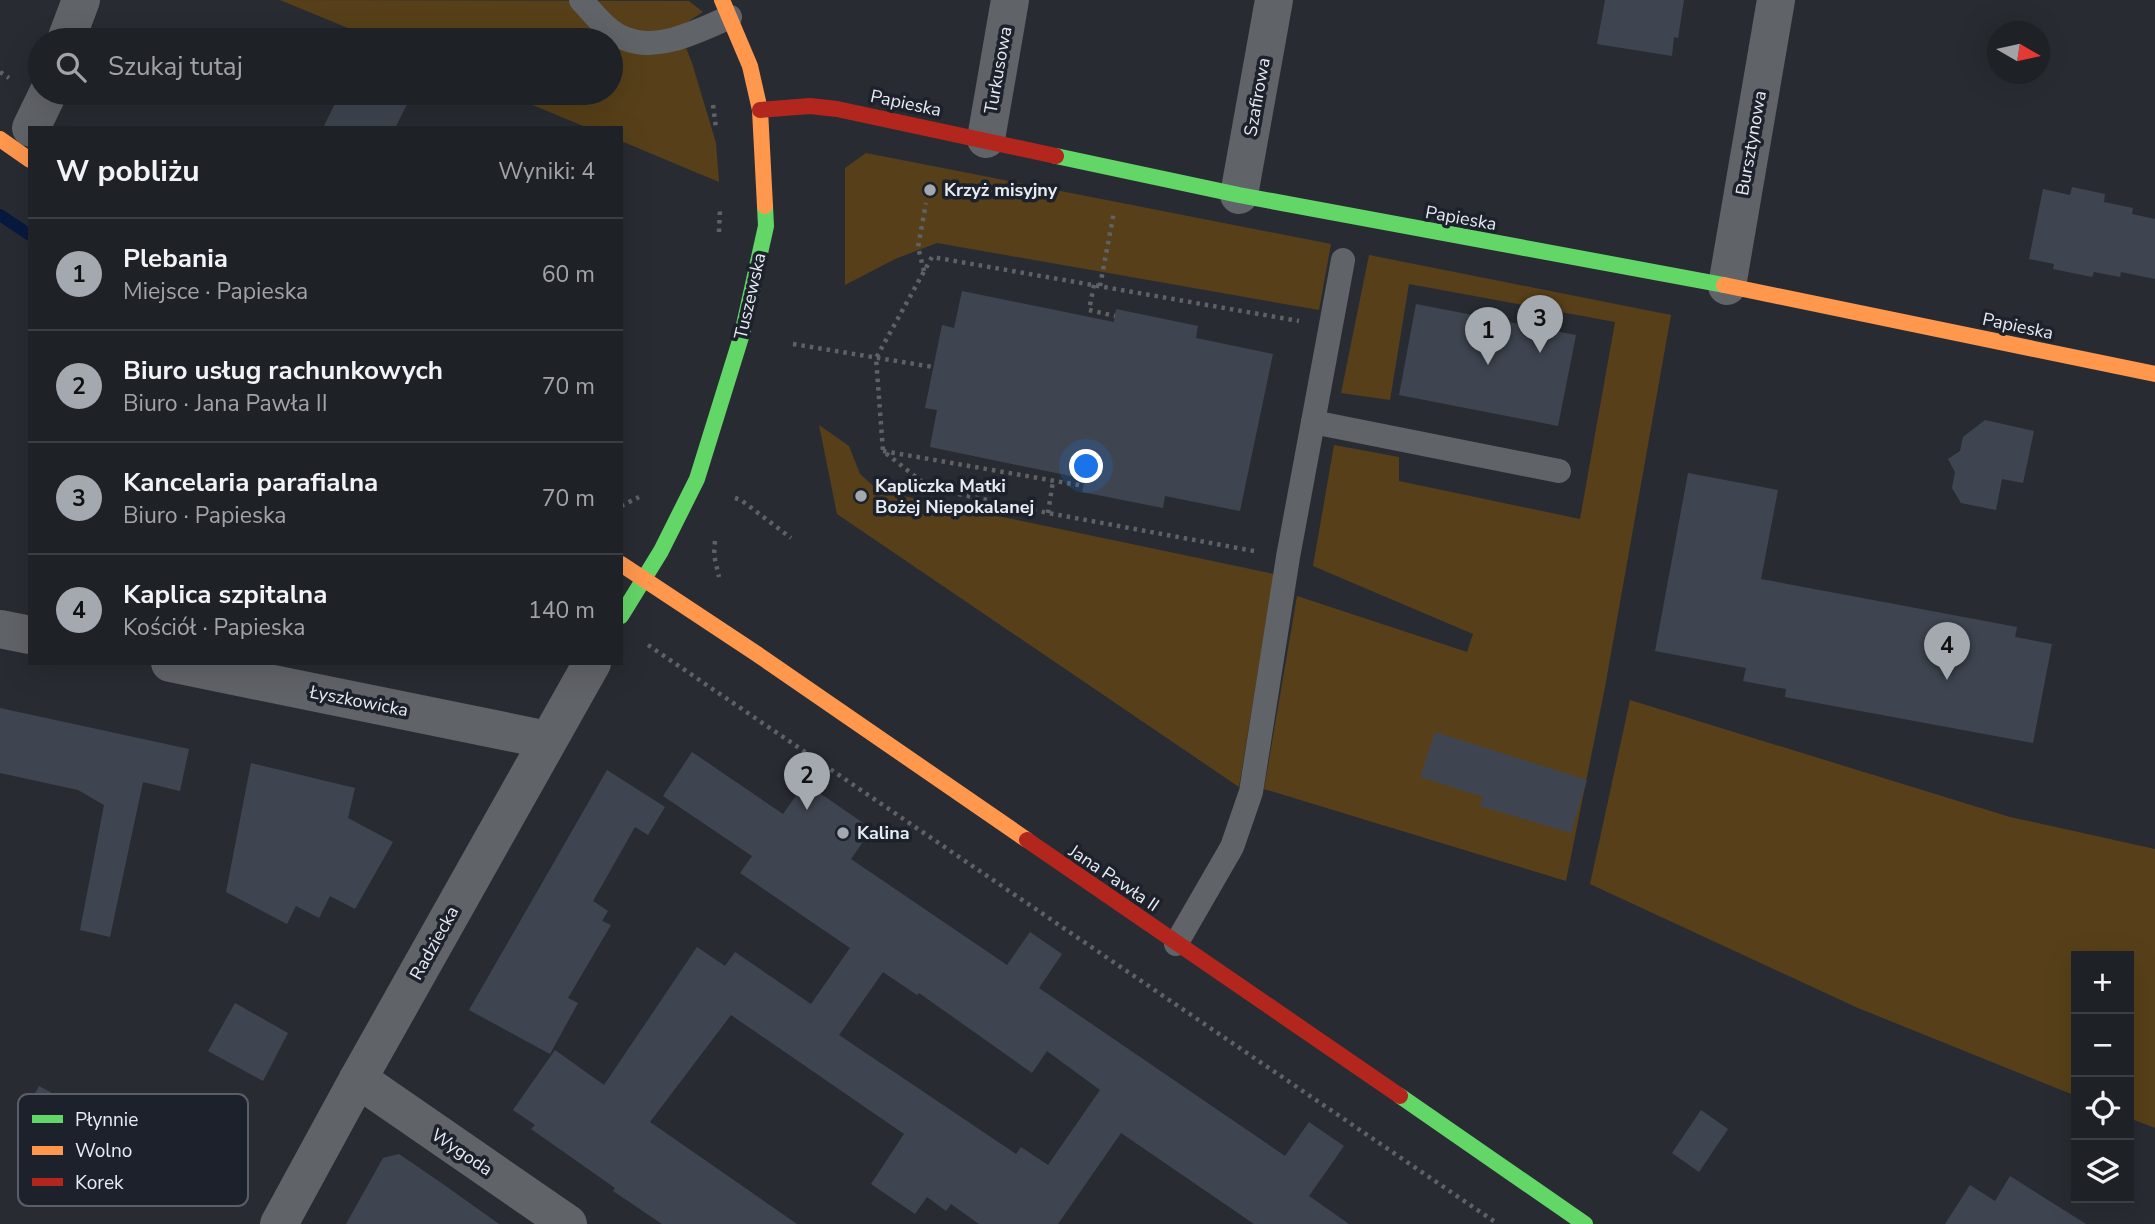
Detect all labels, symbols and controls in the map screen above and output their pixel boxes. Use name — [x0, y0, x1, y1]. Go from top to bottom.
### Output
north arrow — [1987, 21, 2050, 84]
street label: Turkusowa — [979, 24, 1017, 116]
search box — [28, 28, 623, 105]
icon: search — [52, 48, 90, 86]
text: Szukaj tutaj — [108, 49, 243, 84]
street label: Szafirowa — [1238, 56, 1276, 138]
street label: Papieska — [868, 84, 944, 122]
street label: Bursztynowa — [1730, 89, 1772, 197]
text: W pobliżu — [56, 151, 200, 192]
text: Wyniki: 4 — [498, 156, 595, 187]
place label: Krzyż misyjny — [944, 178, 1058, 202]
marker: Krzyż misyjny — [922, 182, 938, 198]
street label: Papieska — [1424, 200, 1498, 236]
text: Plebania — [123, 241, 228, 276]
street label: Tuszewska — [728, 250, 772, 342]
text: 1 — [72, 259, 86, 290]
text: 60 m — [542, 259, 595, 290]
text: Miejsce · Papieska — [123, 276, 308, 307]
pin: 3 — [1517, 295, 1563, 353]
pin: 1 — [1465, 307, 1511, 365]
street label: Papieska — [1980, 307, 2056, 345]
text: Biuro usług rachunkowych — [123, 353, 443, 388]
text: 2 — [72, 371, 86, 402]
text: 70 m — [542, 371, 595, 402]
text: Biuro · Jana Pawła II — [123, 388, 328, 419]
your location — [1069, 449, 1103, 483]
text: Kancelaria parafialna — [123, 465, 378, 500]
place label: Kapliczka Matki Bożej Niepokalanej — [875, 474, 1034, 519]
text: 3 — [72, 483, 86, 514]
text: 70 m — [542, 483, 595, 514]
marker: Kapliczka Matki Bożej Niepokalanej — [853, 488, 869, 504]
text: Biuro · Papieska — [123, 500, 287, 531]
text: Kaplica szpitalna — [123, 577, 328, 612]
text: 4 — [72, 595, 86, 626]
text: 140 m — [528, 595, 595, 626]
text: Kościół · Papieska — [123, 612, 305, 643]
pin: 4 — [1924, 622, 1970, 680]
street label: Łyszkowicka — [307, 680, 410, 722]
pin: 2 — [784, 752, 830, 810]
place label: Kalina — [857, 821, 910, 845]
marker: Kalina — [835, 825, 851, 841]
street label: Jana Pawła II — [1063, 838, 1164, 917]
street label: Radziecka — [404, 902, 464, 984]
map controls — [2071, 951, 2134, 1203]
button: + — [2071, 951, 2134, 1014]
button: − — [2071, 1014, 2134, 1077]
button: locate — [2071, 1077, 2134, 1140]
legend — [18, 1094, 248, 1206]
text: Płynnie — [75, 1107, 138, 1133]
street label: Wygoda — [427, 1123, 497, 1181]
text: Wolno — [75, 1138, 132, 1164]
button: layers — [2071, 1140, 2134, 1203]
text: Korek — [75, 1170, 124, 1196]

